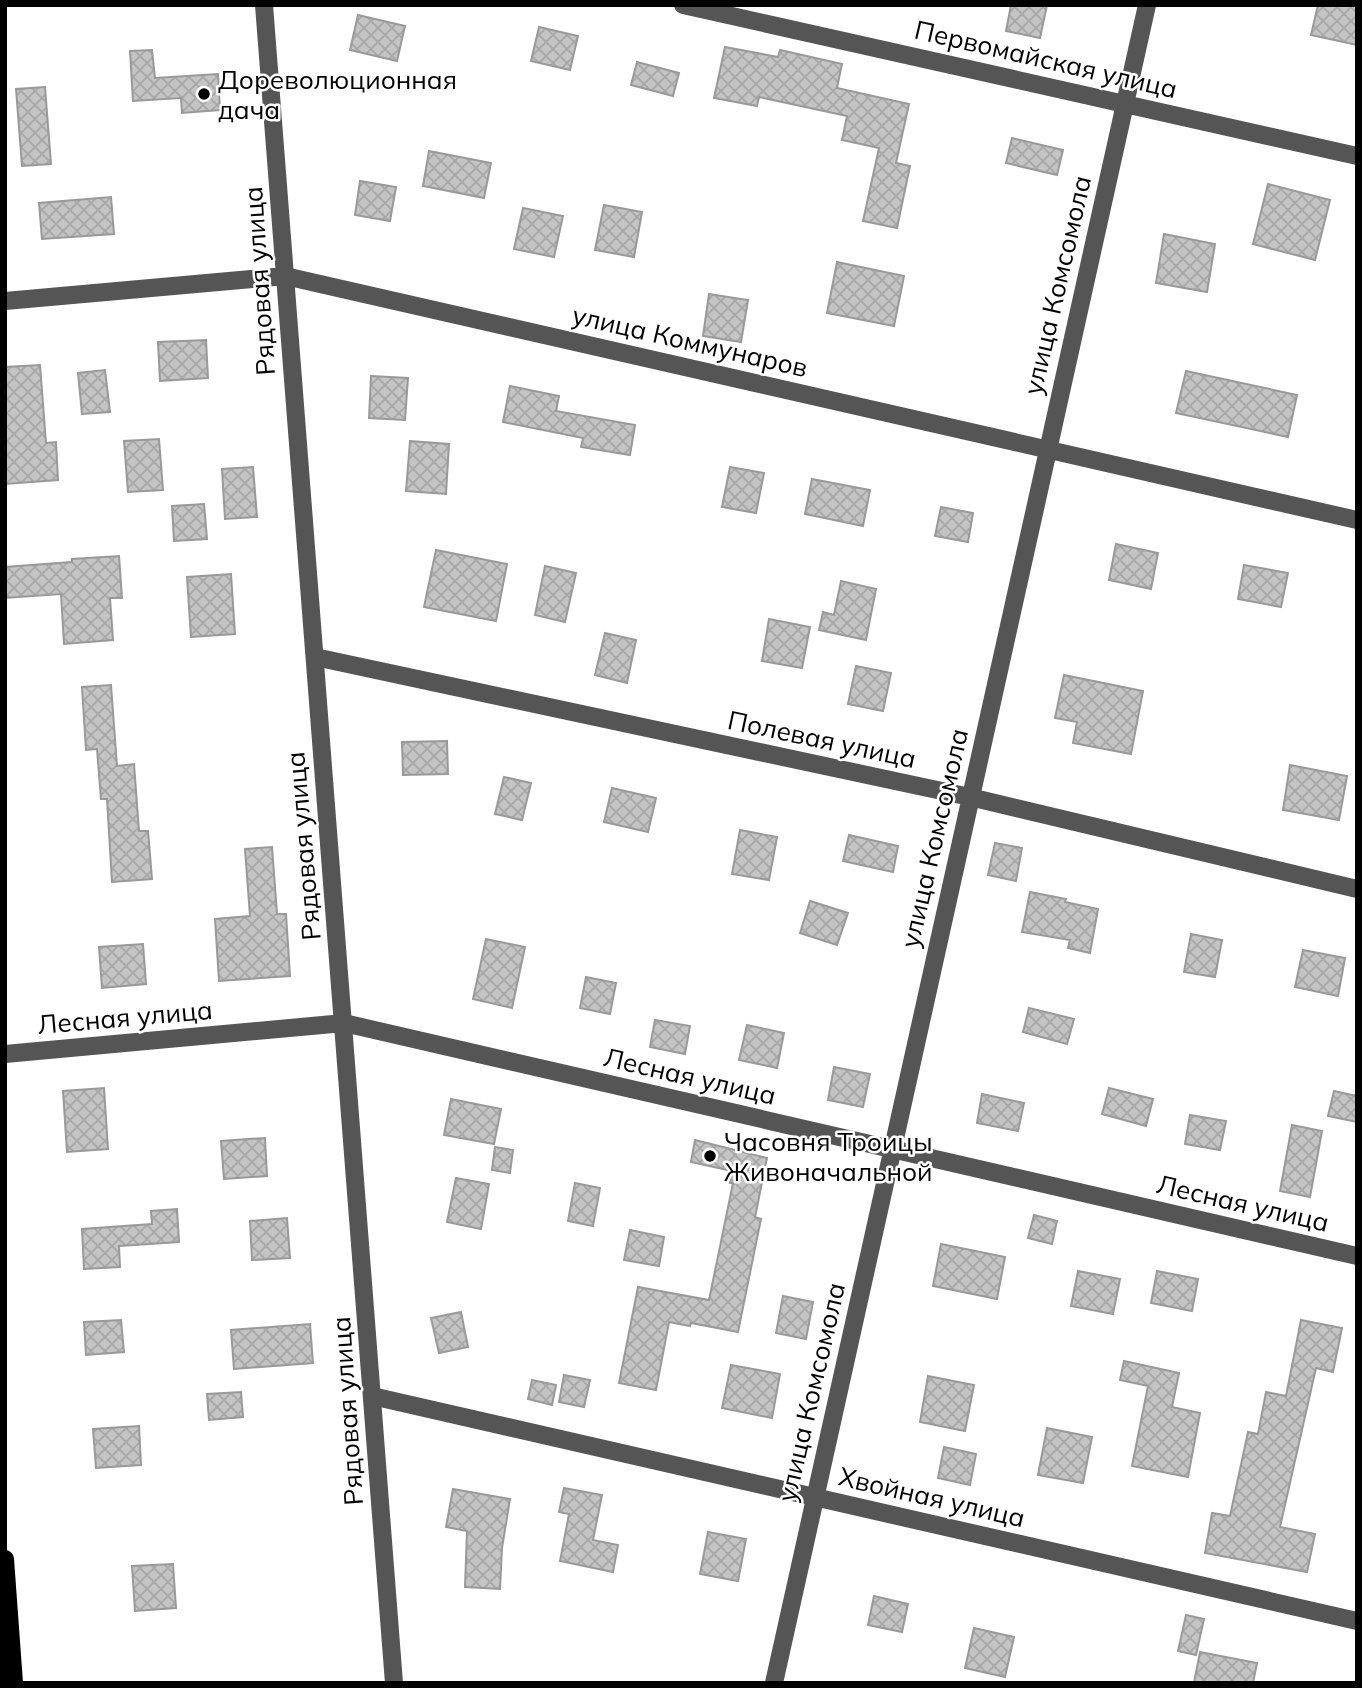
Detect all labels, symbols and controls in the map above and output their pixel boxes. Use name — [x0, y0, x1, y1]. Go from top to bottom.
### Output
street label: Первомайская улица — [912, 13, 1180, 105]
place label: Дореволюционная дача — [218, 63, 457, 126]
marker: Дореволюционная дача — [196, 86, 212, 102]
street label: улица Комсомола — [1016, 172, 1098, 398]
street label: Рядовая улица — [236, 185, 282, 377]
street label: улица Коммунаров — [569, 298, 811, 384]
street label: Полевая улица — [725, 703, 919, 775]
street label: улица Комсомола — [893, 725, 975, 951]
street label: Рядовая улица — [278, 750, 328, 942]
street label: Лесная улица — [36, 993, 214, 1041]
street label: Лесная улица — [601, 1040, 779, 1112]
place label: Часовня Троицы Живоначальной — [724, 1125, 933, 1188]
marker: Часовня Троицы Живоначальной — [702, 1148, 718, 1164]
street label: Лесная улица — [1154, 1167, 1332, 1239]
street label: улица Комсомола — [770, 1279, 852, 1505]
street label: Рядовая улица — [324, 1315, 370, 1507]
street label: Хвойная улица — [836, 1460, 1028, 1534]

